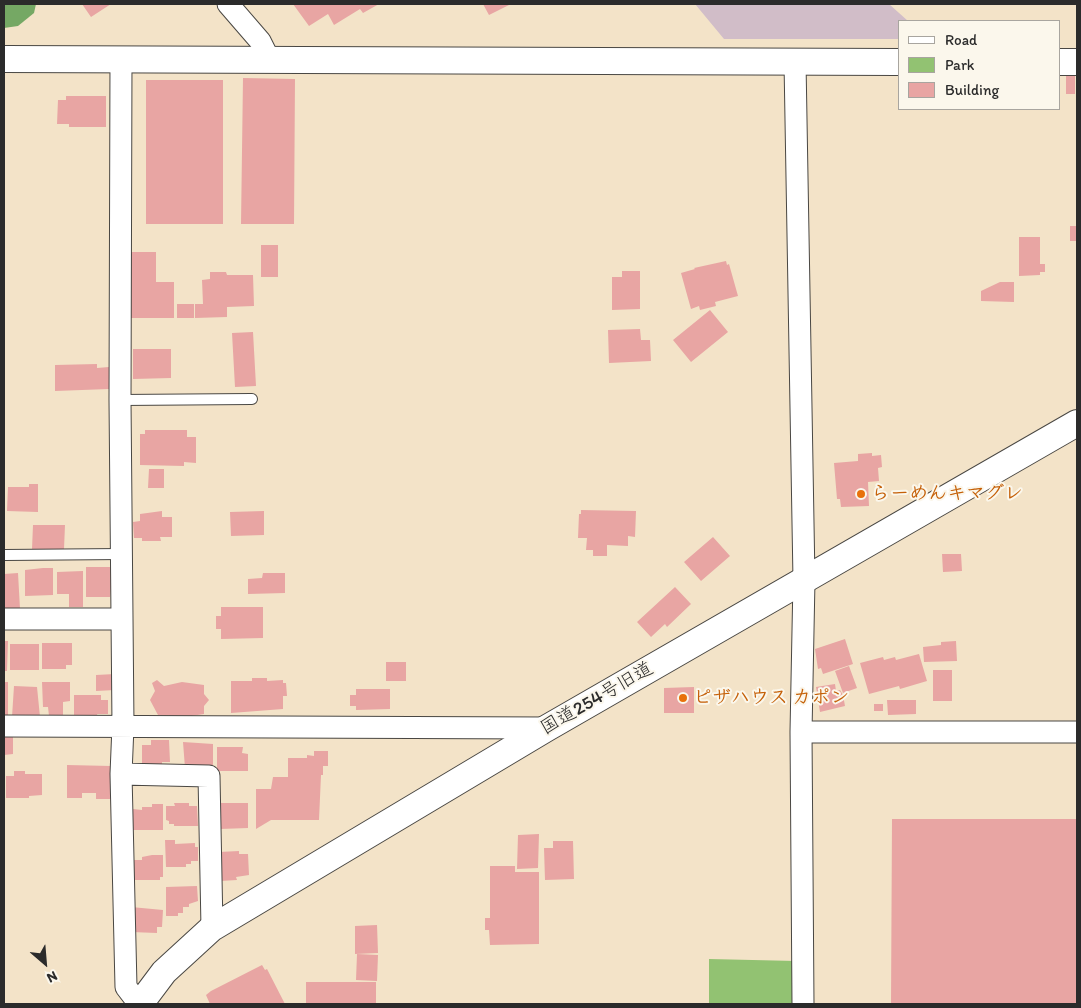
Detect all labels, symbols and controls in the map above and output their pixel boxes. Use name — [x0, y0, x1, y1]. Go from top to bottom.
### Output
legend — [898, 20, 1061, 110]
text: Road — [945, 31, 977, 49]
text: Park — [945, 56, 975, 74]
text: Building — [945, 81, 999, 99]
place label: らーめんキマグレ — [871, 483, 1023, 505]
marker: らーめんキマグレ — [855, 488, 867, 500]
street label: 国道254号旧道 — [537, 658, 657, 740]
place label: ピザハウス カポン — [693, 687, 849, 709]
marker: ピザハウス カポン — [677, 692, 689, 704]
north arrow — [20, 938, 70, 988]
text: N — [44, 967, 60, 987]

